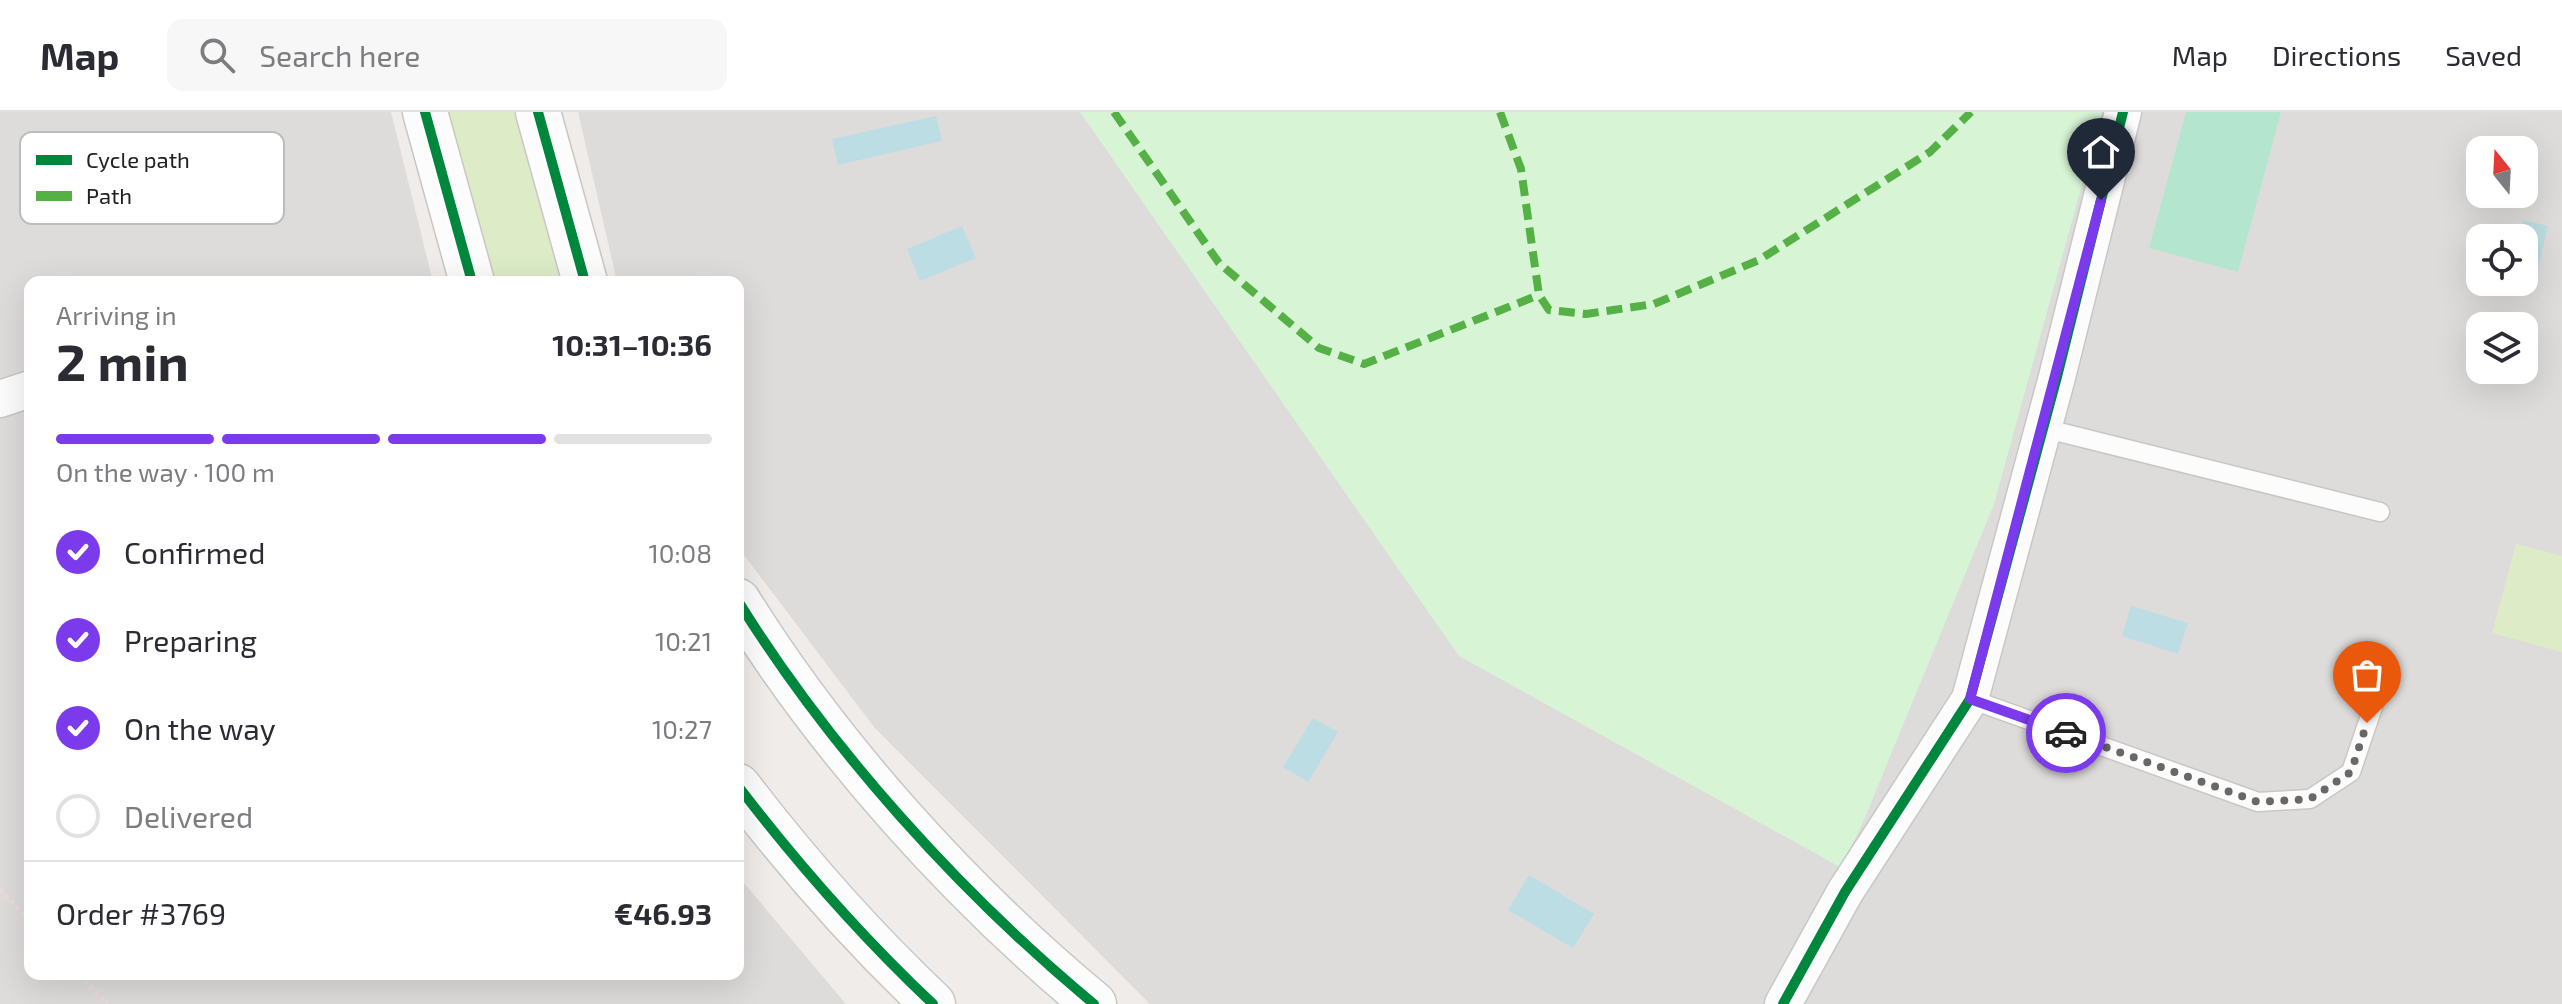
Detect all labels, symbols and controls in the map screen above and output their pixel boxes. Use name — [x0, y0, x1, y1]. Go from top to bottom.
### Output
search box — [167, 19, 727, 91]
text: Map — [40, 32, 119, 78]
icon: search — [195, 33, 239, 77]
text: Search here — [259, 37, 420, 73]
text: Map — [2172, 38, 2228, 72]
text: Directions — [2272, 38, 2401, 72]
text: Saved — [2445, 38, 2522, 72]
pin — [2067, 118, 2135, 200]
icon: home — [2079, 130, 2123, 174]
legend — [20, 132, 284, 224]
north arrow — [2466, 136, 2538, 208]
map controls — [2466, 136, 2538, 384]
text: Cycle path — [86, 146, 190, 172]
text: Path — [86, 182, 132, 208]
button: locate — [2466, 224, 2538, 296]
text: Arriving in — [56, 299, 177, 330]
button: layers — [2466, 312, 2538, 384]
text: 10:31–10:36 — [552, 326, 712, 362]
text: 2 min — [56, 329, 189, 391]
text: On the way · 100 m — [56, 456, 275, 487]
icon: check — [56, 530, 100, 574]
text: Confirmed — [124, 534, 265, 570]
text: 10:08 — [648, 537, 712, 568]
icon: check — [56, 618, 100, 662]
text: Preparing — [124, 622, 257, 658]
text: 10:21 — [655, 625, 712, 656]
pin — [2333, 641, 2401, 723]
icon: bag — [2345, 653, 2389, 697]
courier — [2026, 693, 2106, 773]
icon: check — [56, 706, 100, 750]
text: On the way — [124, 710, 276, 746]
icon: car — [2044, 711, 2088, 755]
text: 10:27 — [652, 713, 712, 744]
text: Delivered — [124, 798, 253, 834]
text: Order #3769 — [56, 895, 226, 931]
text: €46.93 — [614, 895, 712, 931]

